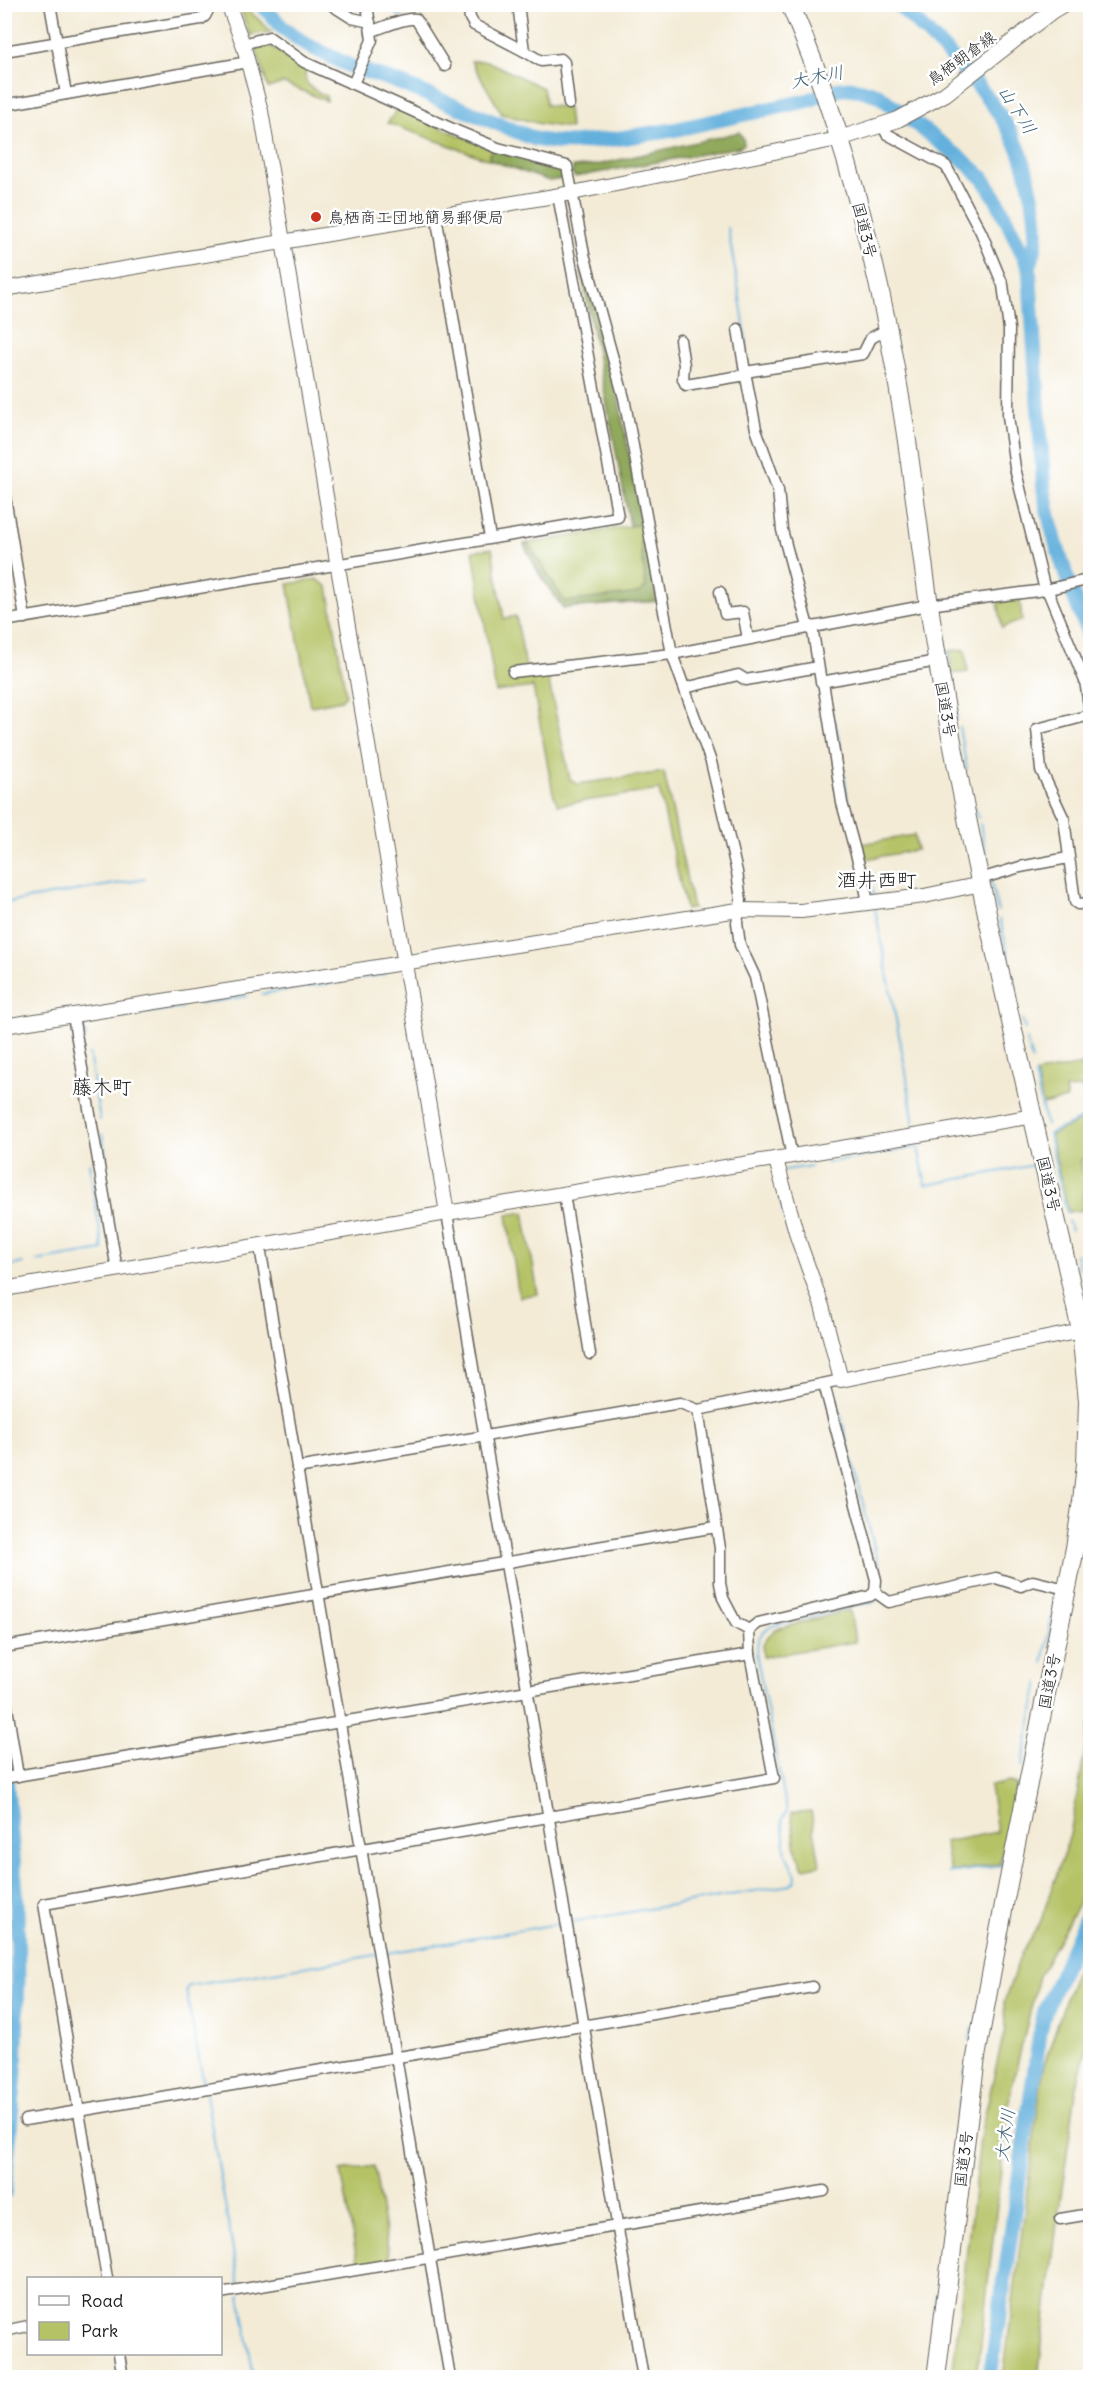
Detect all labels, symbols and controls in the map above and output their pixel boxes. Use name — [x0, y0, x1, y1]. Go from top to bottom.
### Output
street label: 鳥栖朝倉線 — [923, 26, 999, 90]
water label: 大木川 — [788, 60, 846, 93]
water label: 山下川 — [993, 81, 1041, 139]
street label: 国道3号 — [848, 200, 882, 260]
place label: 鳥栖商工団地簡易郵便局 — [328, 207, 504, 227]
marker: 鳥栖商工団地簡易郵便局 — [309, 210, 323, 224]
street label: 国道3号 — [931, 679, 961, 739]
district label: 酒井西町 — [837, 867, 917, 892]
district label: 藤木町 — [72, 1074, 132, 1099]
street label: 国道3号 — [1033, 1154, 1065, 1214]
street label: 国道3号 — [1034, 1651, 1064, 1711]
water label: 大木川 — [989, 2107, 1020, 2163]
street label: 国道3号 — [950, 2129, 976, 2189]
legend — [27, 2277, 222, 2355]
text: Road — [81, 2289, 124, 2312]
text: Park — [81, 2319, 118, 2342]

